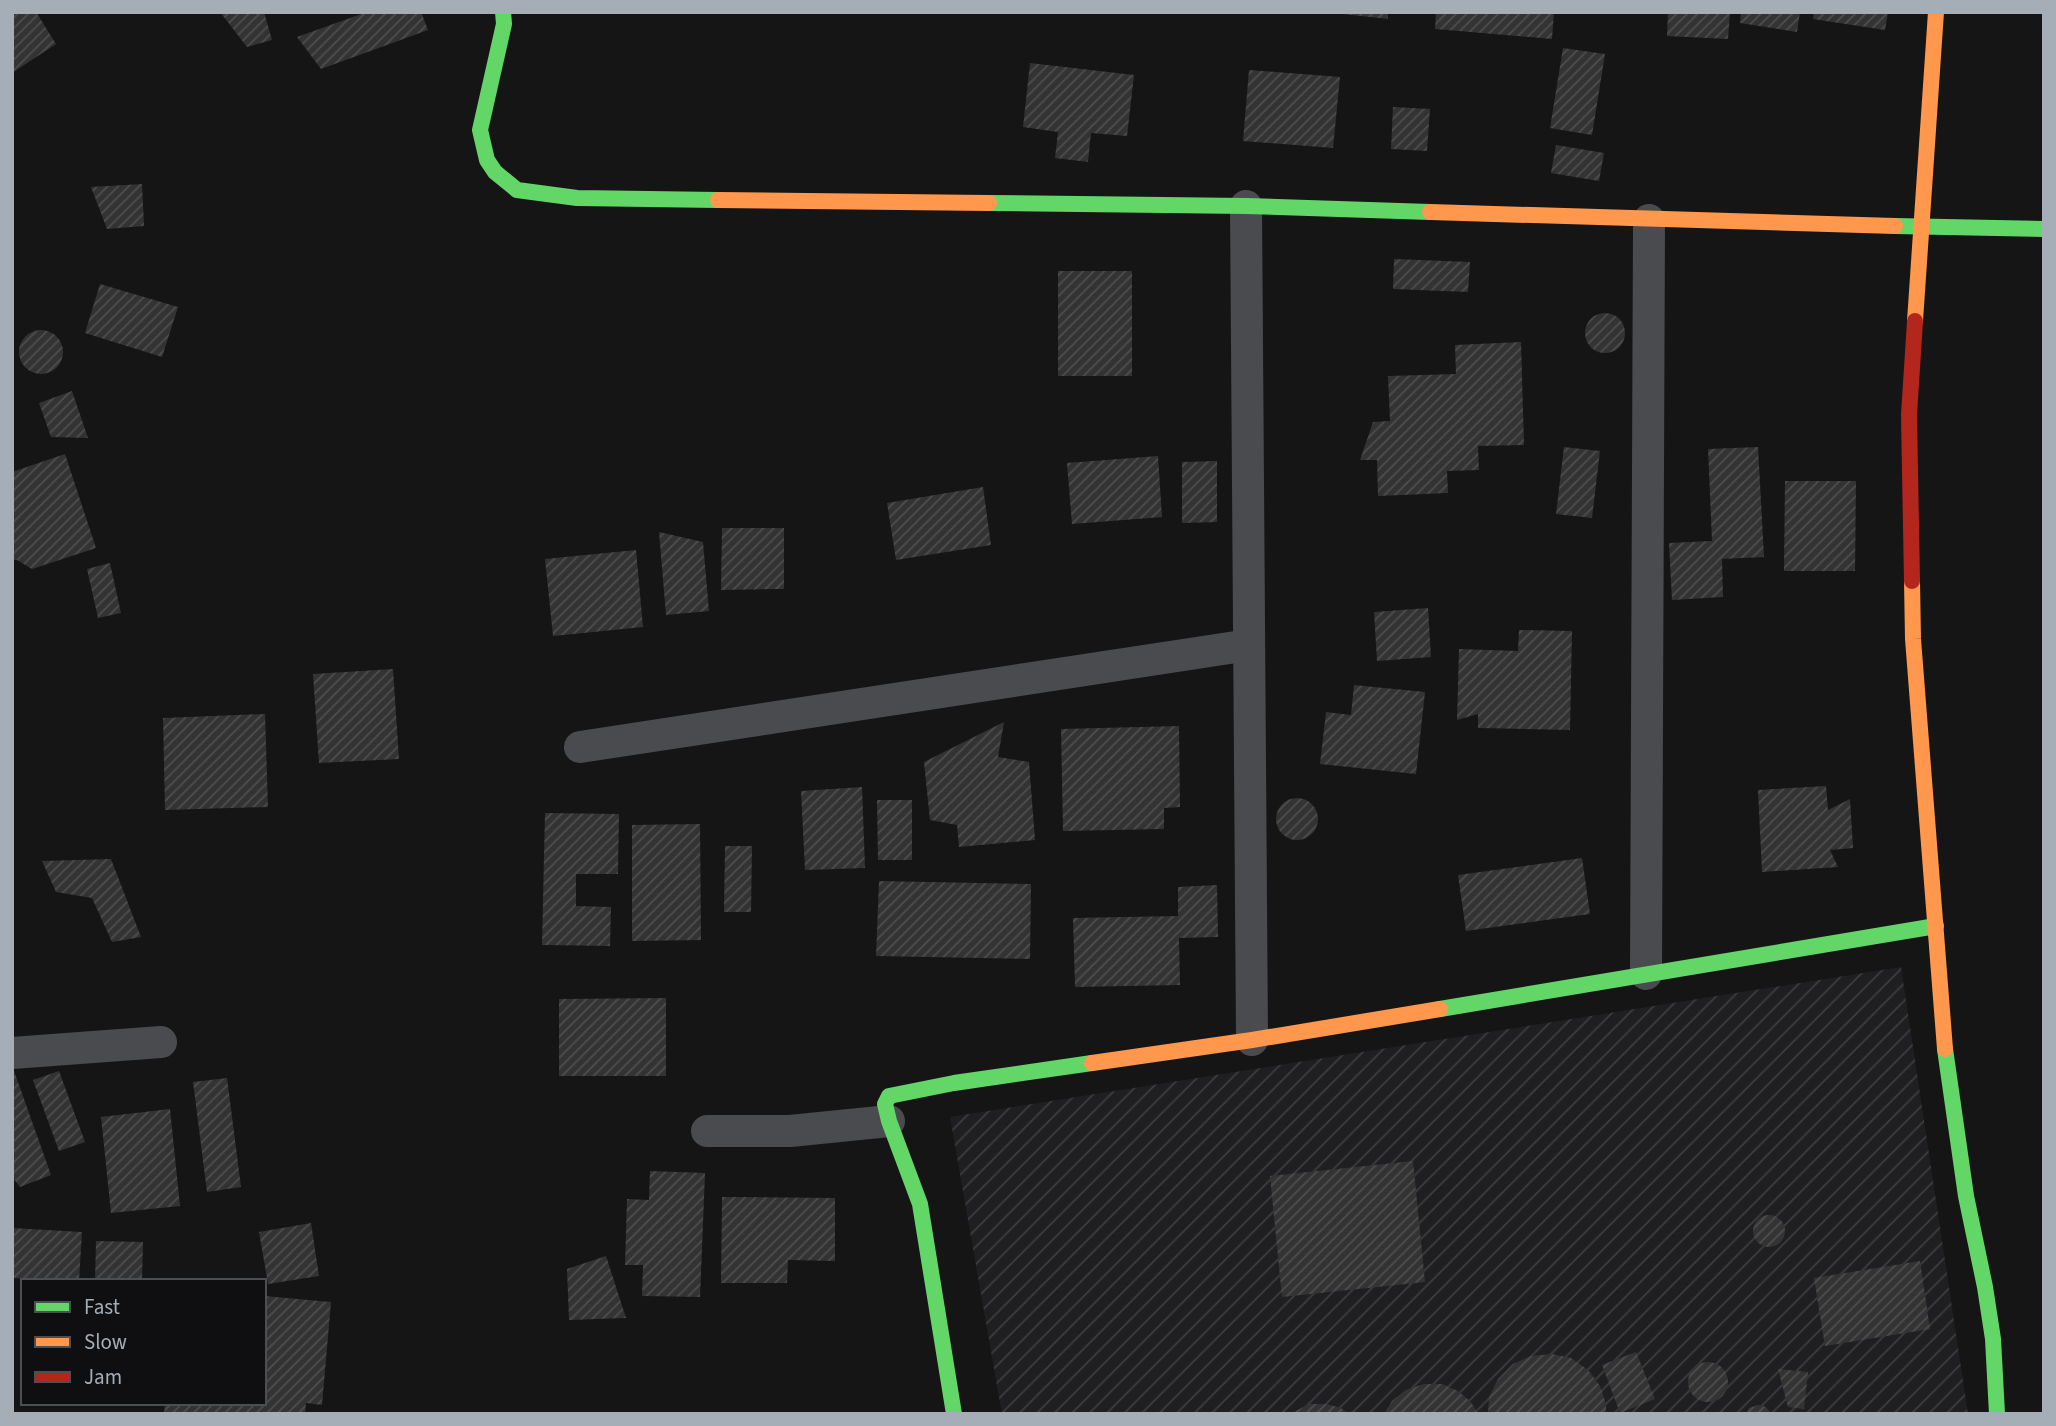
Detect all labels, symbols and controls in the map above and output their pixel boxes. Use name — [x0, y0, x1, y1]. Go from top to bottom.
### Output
legend — [21, 1279, 266, 1405]
text: Fast — [84, 1292, 120, 1322]
text: Slow — [84, 1327, 127, 1357]
text: Jam — [84, 1362, 122, 1392]

